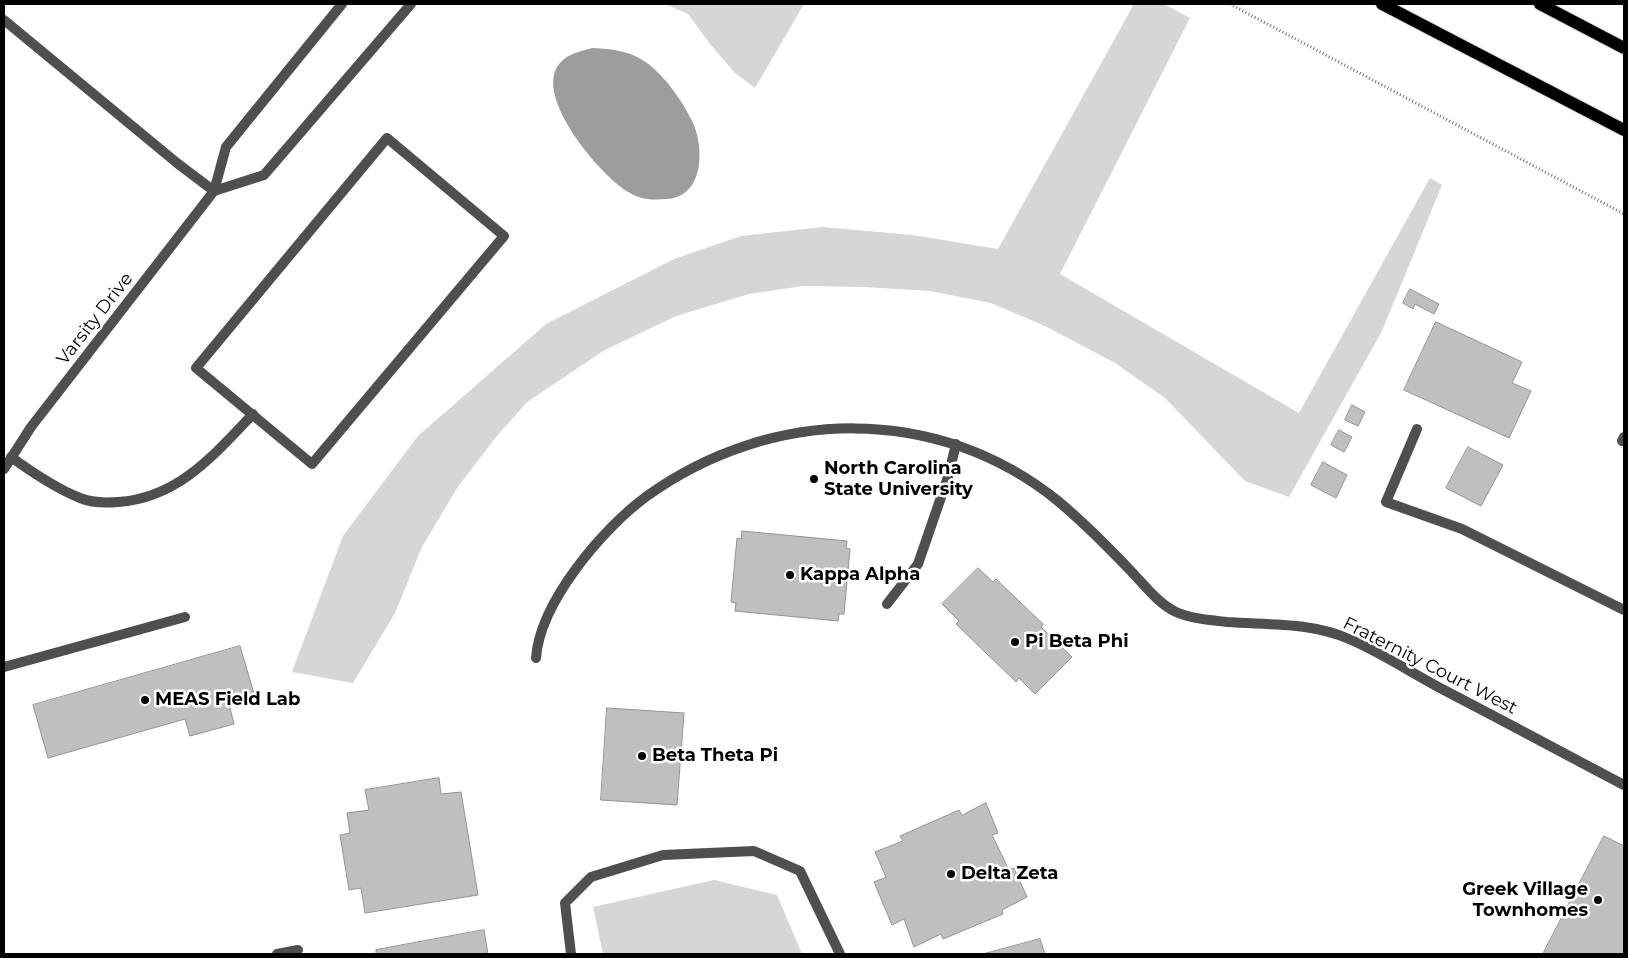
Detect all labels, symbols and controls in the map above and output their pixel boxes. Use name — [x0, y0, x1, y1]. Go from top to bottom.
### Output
street label: Varsity Drive — [52, 269, 138, 369]
place label: North Carolina State University — [824, 458, 973, 500]
marker: North Carolina State University — [808, 473, 820, 485]
place label: Kappa Alpha — [800, 564, 920, 586]
marker: Kappa Alpha — [784, 569, 796, 581]
street label: Fraternity Court West — [1339, 613, 1521, 719]
place label: Pi Beta Phi — [1025, 631, 1129, 653]
marker: Pi Beta Phi — [1009, 636, 1021, 648]
place label: MEAS Field Lab — [155, 689, 300, 711]
marker: MEAS Field Lab — [139, 694, 151, 706]
place label: Beta Theta Pi — [652, 745, 778, 767]
marker: Beta Theta Pi — [636, 750, 648, 762]
place label: Delta Zeta — [961, 863, 1058, 885]
marker: Delta Zeta — [945, 868, 957, 880]
place label: Greek Village Townhomes — [1462, 879, 1588, 922]
marker: Greek Village Townhomes — [1592, 894, 1604, 906]

